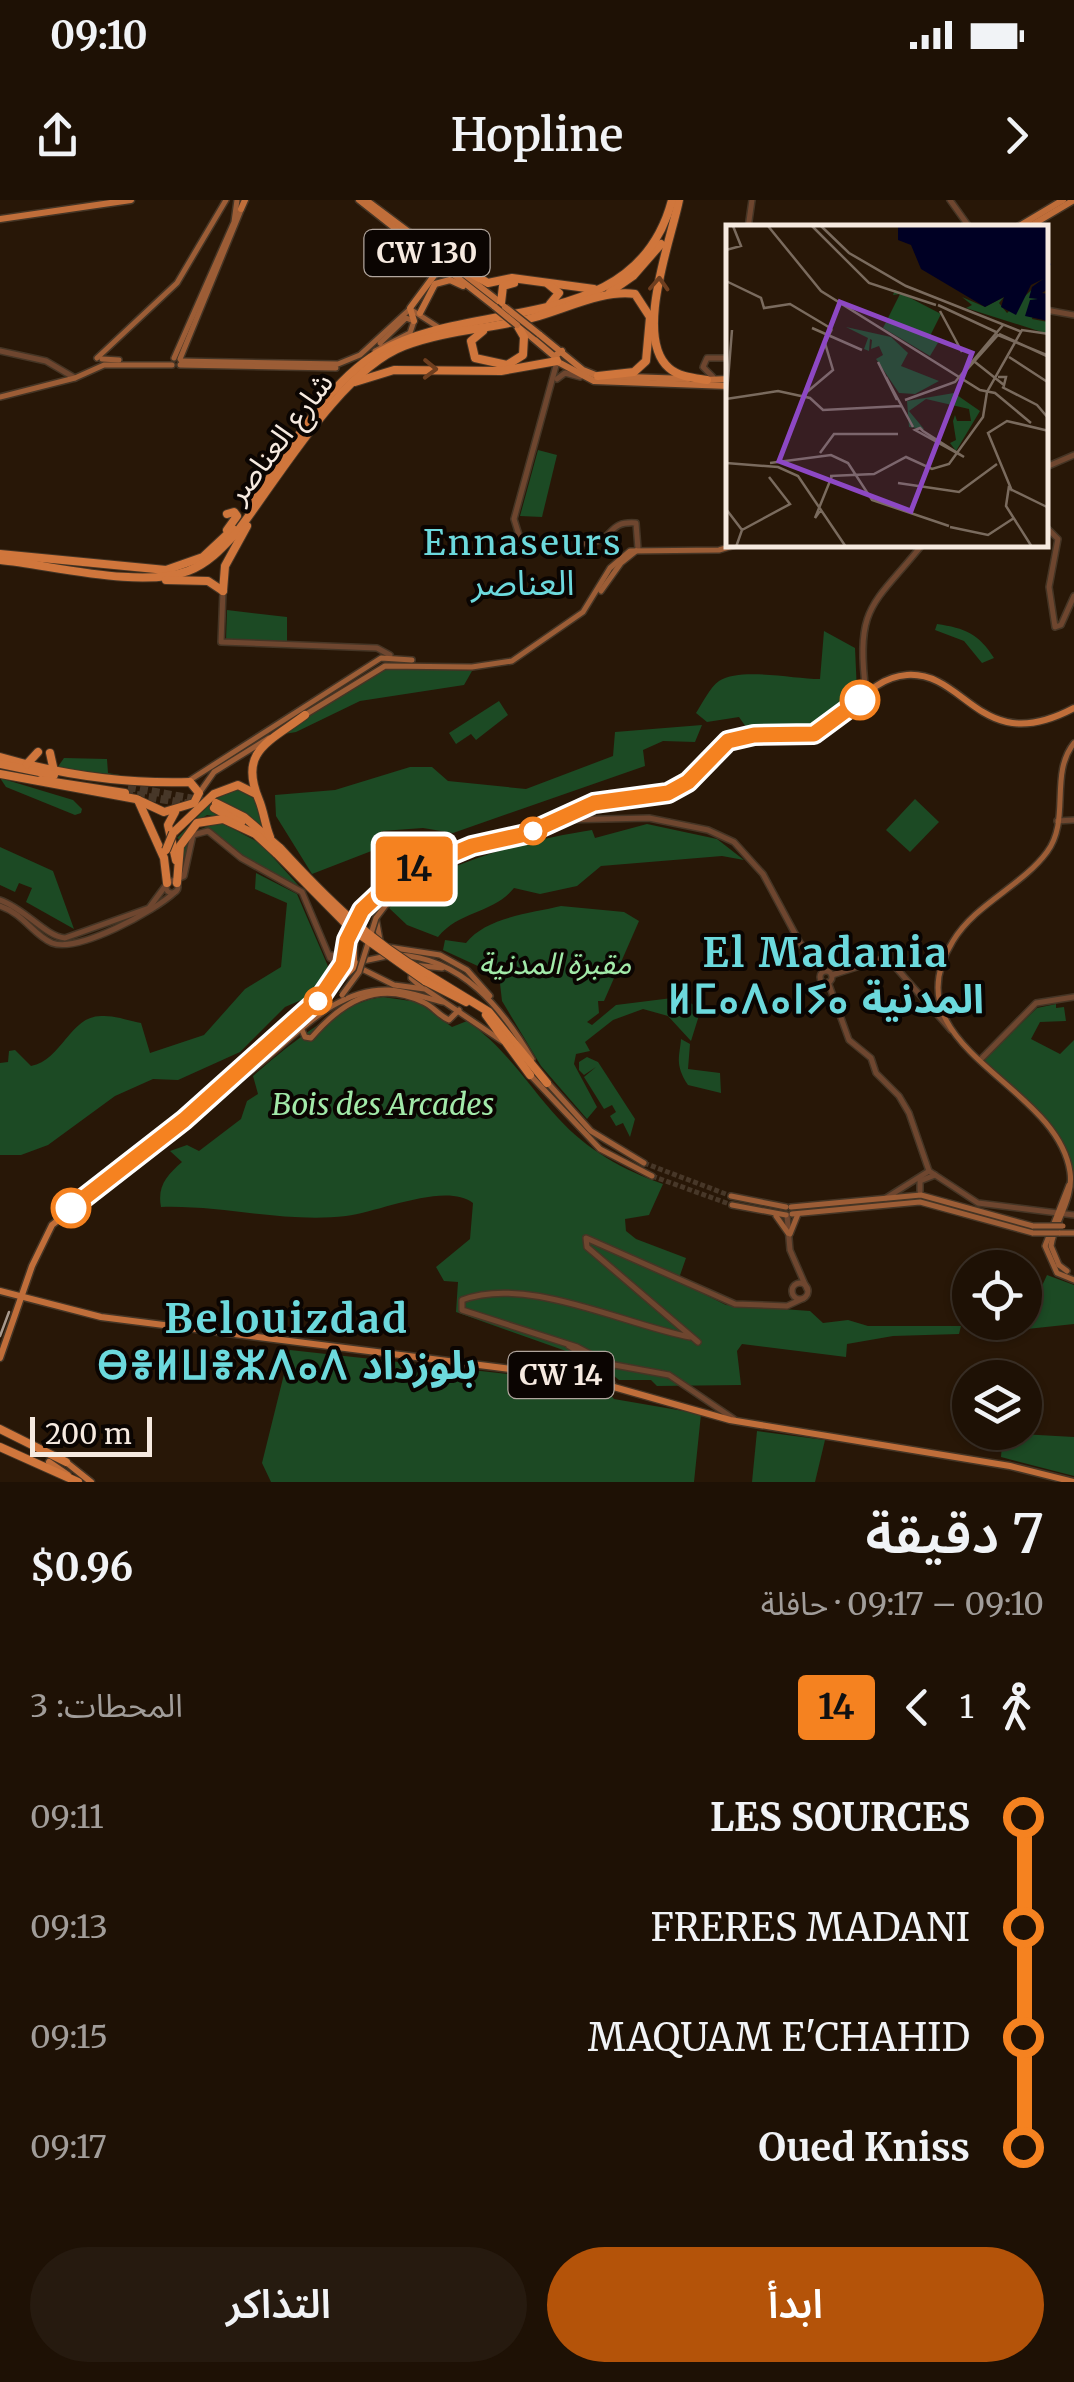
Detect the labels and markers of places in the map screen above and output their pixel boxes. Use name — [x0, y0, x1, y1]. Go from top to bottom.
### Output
unlabelled marker — [841, 681, 879, 719]
unlabelled marker — [520, 818, 546, 844]
unlabelled marker — [305, 988, 331, 1014]
unlabelled marker — [52, 1189, 90, 1227]

